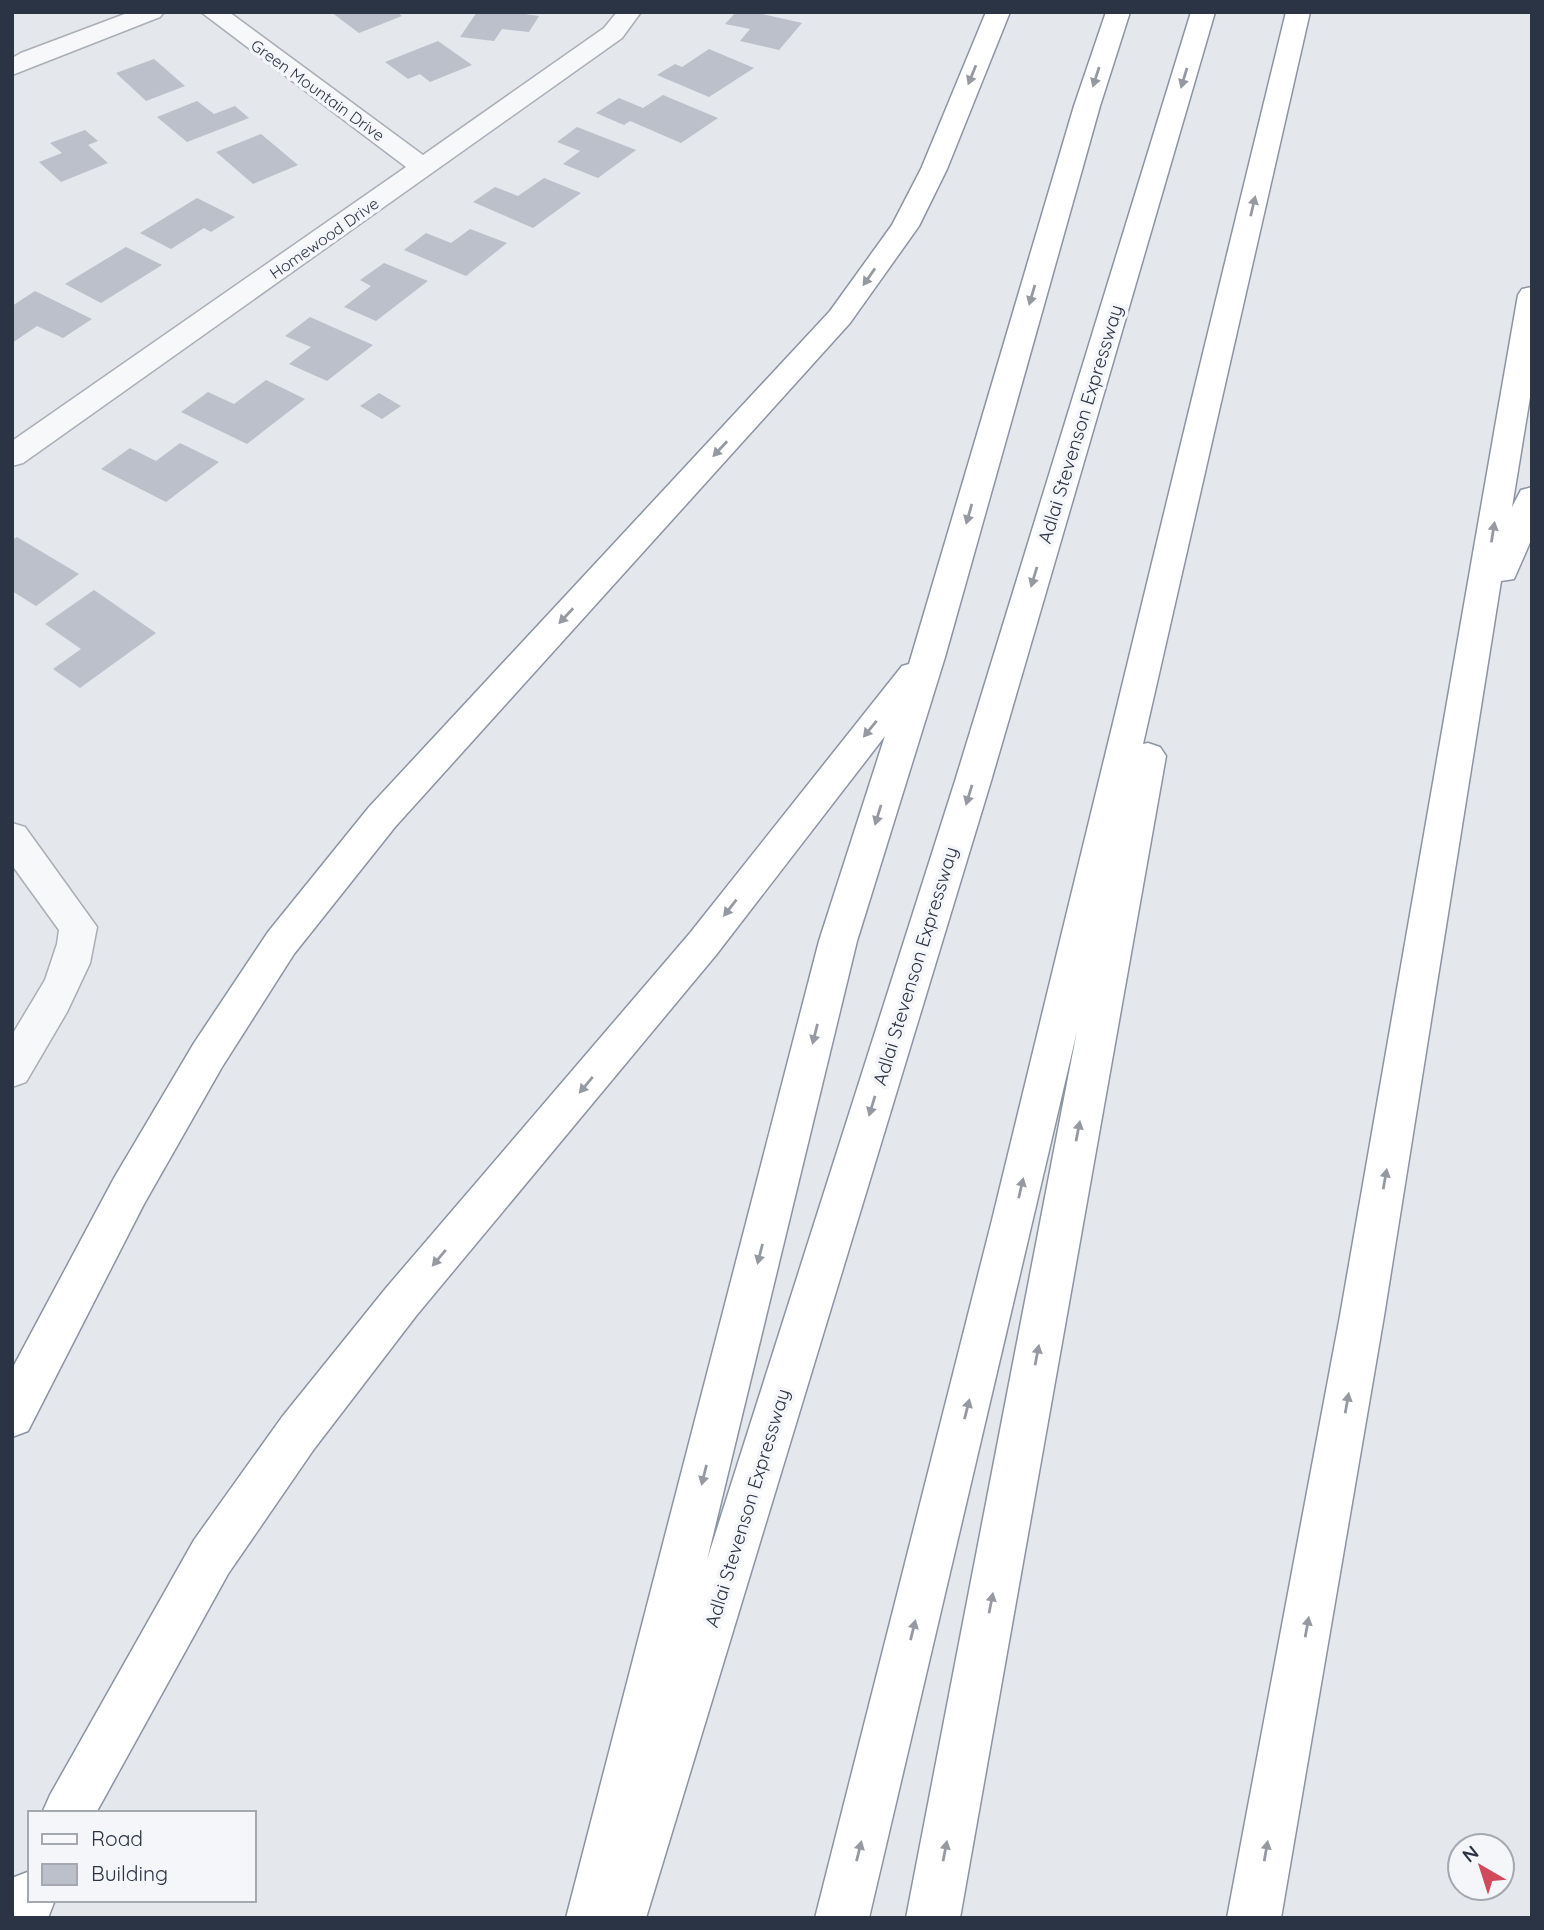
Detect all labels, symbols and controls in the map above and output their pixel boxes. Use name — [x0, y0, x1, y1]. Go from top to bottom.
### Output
street label: Green Mountain Drive — [247, 35, 389, 145]
one-way arrow — [967, 65, 978, 86]
one-way arrow — [1090, 67, 1101, 88]
one-way arrow — [1178, 67, 1188, 88]
street label: Homewood Drive — [266, 193, 382, 283]
one-way arrow — [1248, 195, 1259, 217]
one-way arrow — [862, 268, 876, 286]
one-way arrow — [1026, 284, 1037, 306]
street label: Adlai Stevenson Expressway — [1032, 302, 1128, 546]
one-way arrow — [713, 440, 729, 457]
one-way arrow — [963, 503, 974, 525]
one-way arrow — [1488, 521, 1499, 543]
one-way arrow — [1028, 567, 1038, 588]
one-way arrow — [558, 607, 574, 625]
one-way arrow — [863, 720, 878, 738]
one-way arrow — [963, 785, 973, 806]
one-way arrow — [872, 805, 883, 826]
street label: Adlai Stevenson Expressway — [867, 844, 963, 1088]
one-way arrow — [723, 899, 738, 917]
one-way arrow — [809, 1023, 820, 1045]
one-way arrow — [579, 1076, 594, 1093]
one-way arrow — [866, 1096, 876, 1117]
one-way arrow — [1073, 1120, 1084, 1142]
one-way arrow — [1380, 1167, 1391, 1189]
one-way arrow — [1015, 1177, 1026, 1199]
one-way arrow — [754, 1244, 765, 1266]
one-way arrow — [432, 1249, 447, 1266]
one-way arrow — [1032, 1344, 1043, 1366]
street label: Adlai Stevenson Expressway — [699, 1386, 795, 1630]
one-way arrow — [1341, 1392, 1352, 1414]
one-way arrow — [962, 1398, 973, 1420]
one-way arrow — [698, 1464, 709, 1486]
one-way arrow — [986, 1592, 997, 1614]
one-way arrow — [1302, 1616, 1313, 1638]
one-way arrow — [908, 1619, 919, 1641]
legend — [28, 1811, 256, 1902]
text: Road — [91, 1825, 143, 1851]
north arrow — [1446, 1832, 1516, 1902]
one-way arrow — [854, 1840, 865, 1862]
one-way arrow — [940, 1840, 951, 1862]
one-way arrow — [1261, 1840, 1272, 1862]
text: N — [1457, 1840, 1483, 1868]
text: Building — [91, 1860, 168, 1886]

